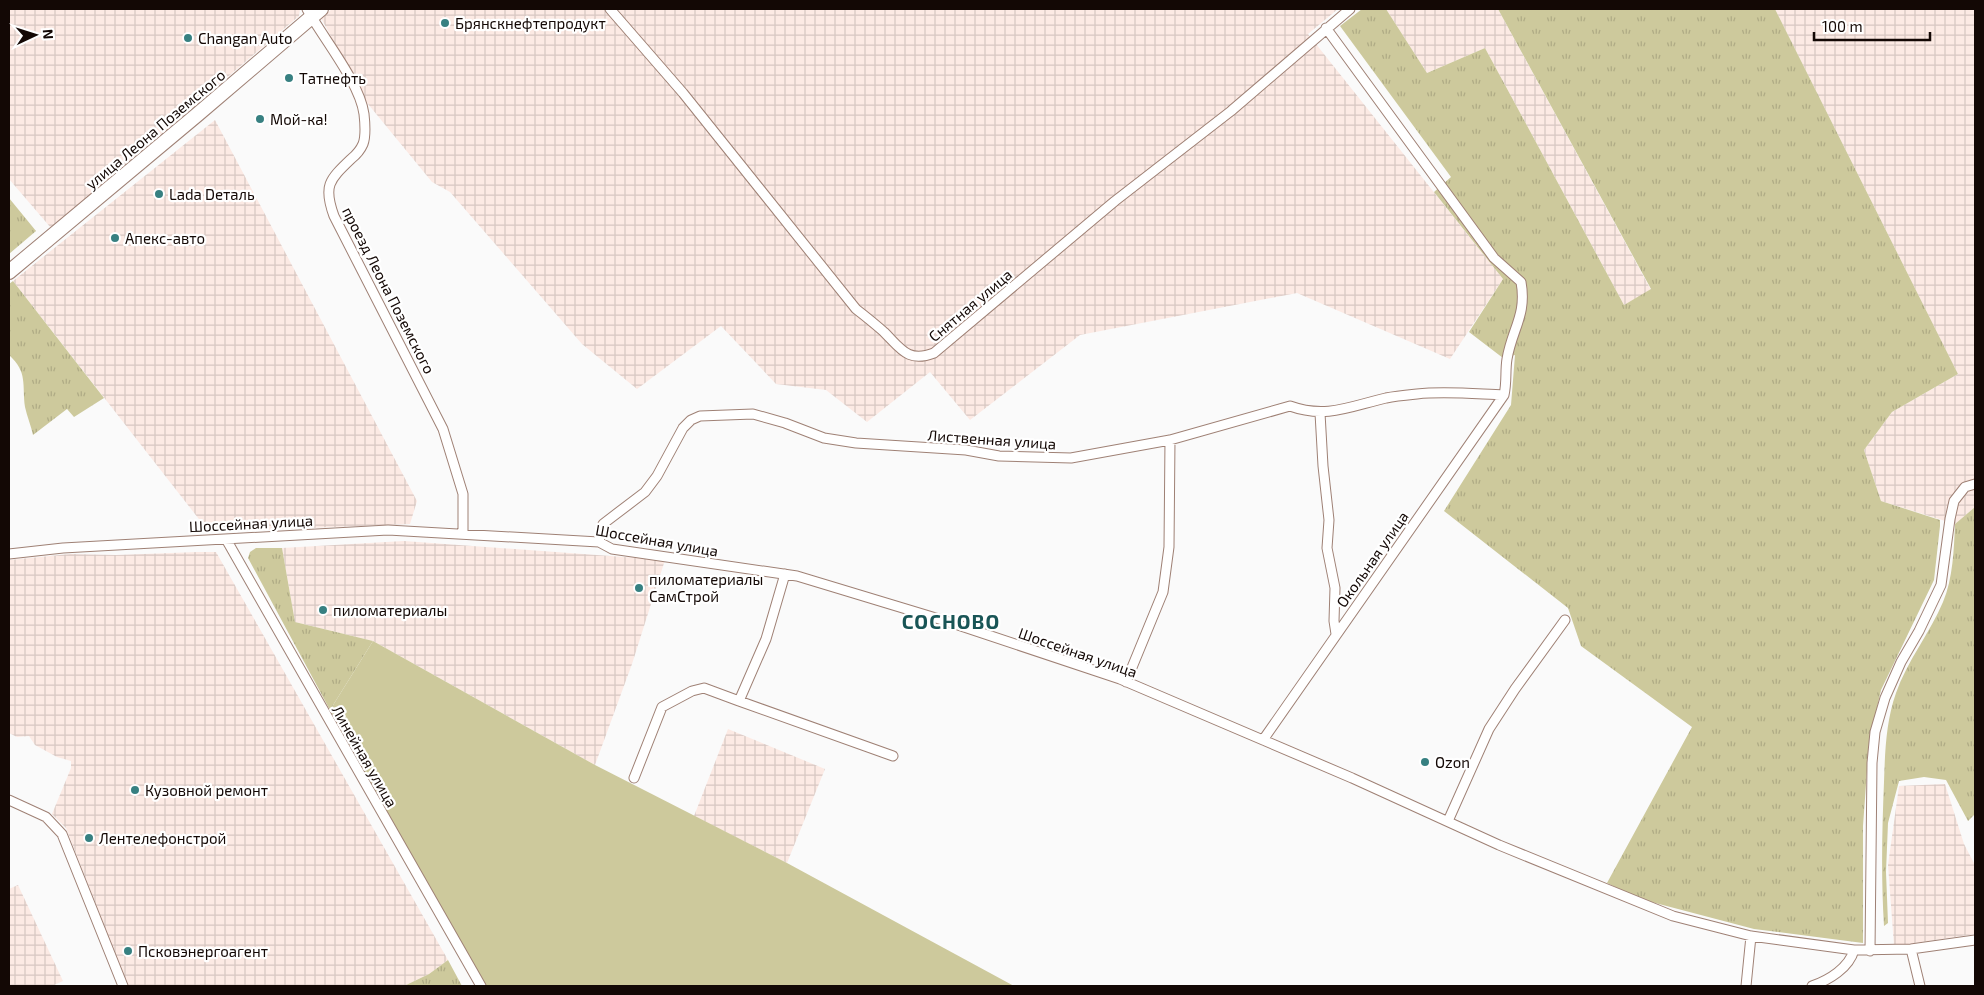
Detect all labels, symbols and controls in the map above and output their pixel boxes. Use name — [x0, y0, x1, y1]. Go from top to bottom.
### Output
north arrow — [10, 10, 60, 60]
scale bar — [1814, 10, 1930, 42]
place label: Брянскнефтепродукт — [455, 14, 606, 33]
marker: Брянскнефтепродукт — [439, 17, 451, 29]
text: 100 m — [1822, 17, 1863, 35]
text: N — [40, 28, 57, 40]
place label: Changan Auto — [198, 29, 293, 47]
marker: Changan Auto — [182, 32, 194, 44]
street label: улица Леона Поземского — [82, 65, 229, 193]
place label: Татнефть — [299, 69, 366, 87]
marker: Татнефть — [283, 72, 295, 84]
place label: Мой-ка! — [270, 110, 328, 128]
marker: Мой-ка! — [254, 113, 266, 125]
place label: Lada Dеталь — [169, 185, 255, 203]
marker: Lada Dеталь — [153, 188, 165, 200]
street label: проезд Леона Поземского — [339, 204, 439, 376]
place label: Апекс-авто — [125, 229, 205, 247]
marker: Апекс-авто — [109, 232, 121, 244]
street label: Снятная улица — [925, 265, 1016, 346]
street label: Лиственная улица — [927, 426, 1057, 453]
street label: Окольная улица — [1332, 508, 1413, 611]
street label: Шоссейная улица — [188, 511, 314, 536]
street label: Шоссейная улица — [594, 520, 720, 561]
place label: пиломатериалы СамСтрой — [649, 570, 763, 605]
marker: пиломатериалы СамСтрой — [633, 582, 645, 594]
place label: пиломатериалы — [333, 601, 447, 619]
marker: пиломатериалы — [317, 604, 329, 616]
district label: СОСНОВО — [902, 609, 1000, 633]
street label: Шоссейная улица — [1016, 623, 1140, 682]
street label: Линейная улица — [328, 702, 401, 811]
place label: Ozon — [1435, 753, 1470, 771]
marker: Ozon — [1419, 756, 1431, 768]
place label: Кузовной ремонт — [145, 781, 268, 800]
marker: Кузовной ремонт — [129, 784, 141, 796]
place label: Лентелефонстрой — [99, 829, 226, 847]
marker: Лентелефонстрой — [83, 832, 95, 844]
place label: Псковэнергоагент — [138, 942, 268, 960]
marker: Псковэнергоагент — [122, 945, 134, 957]

